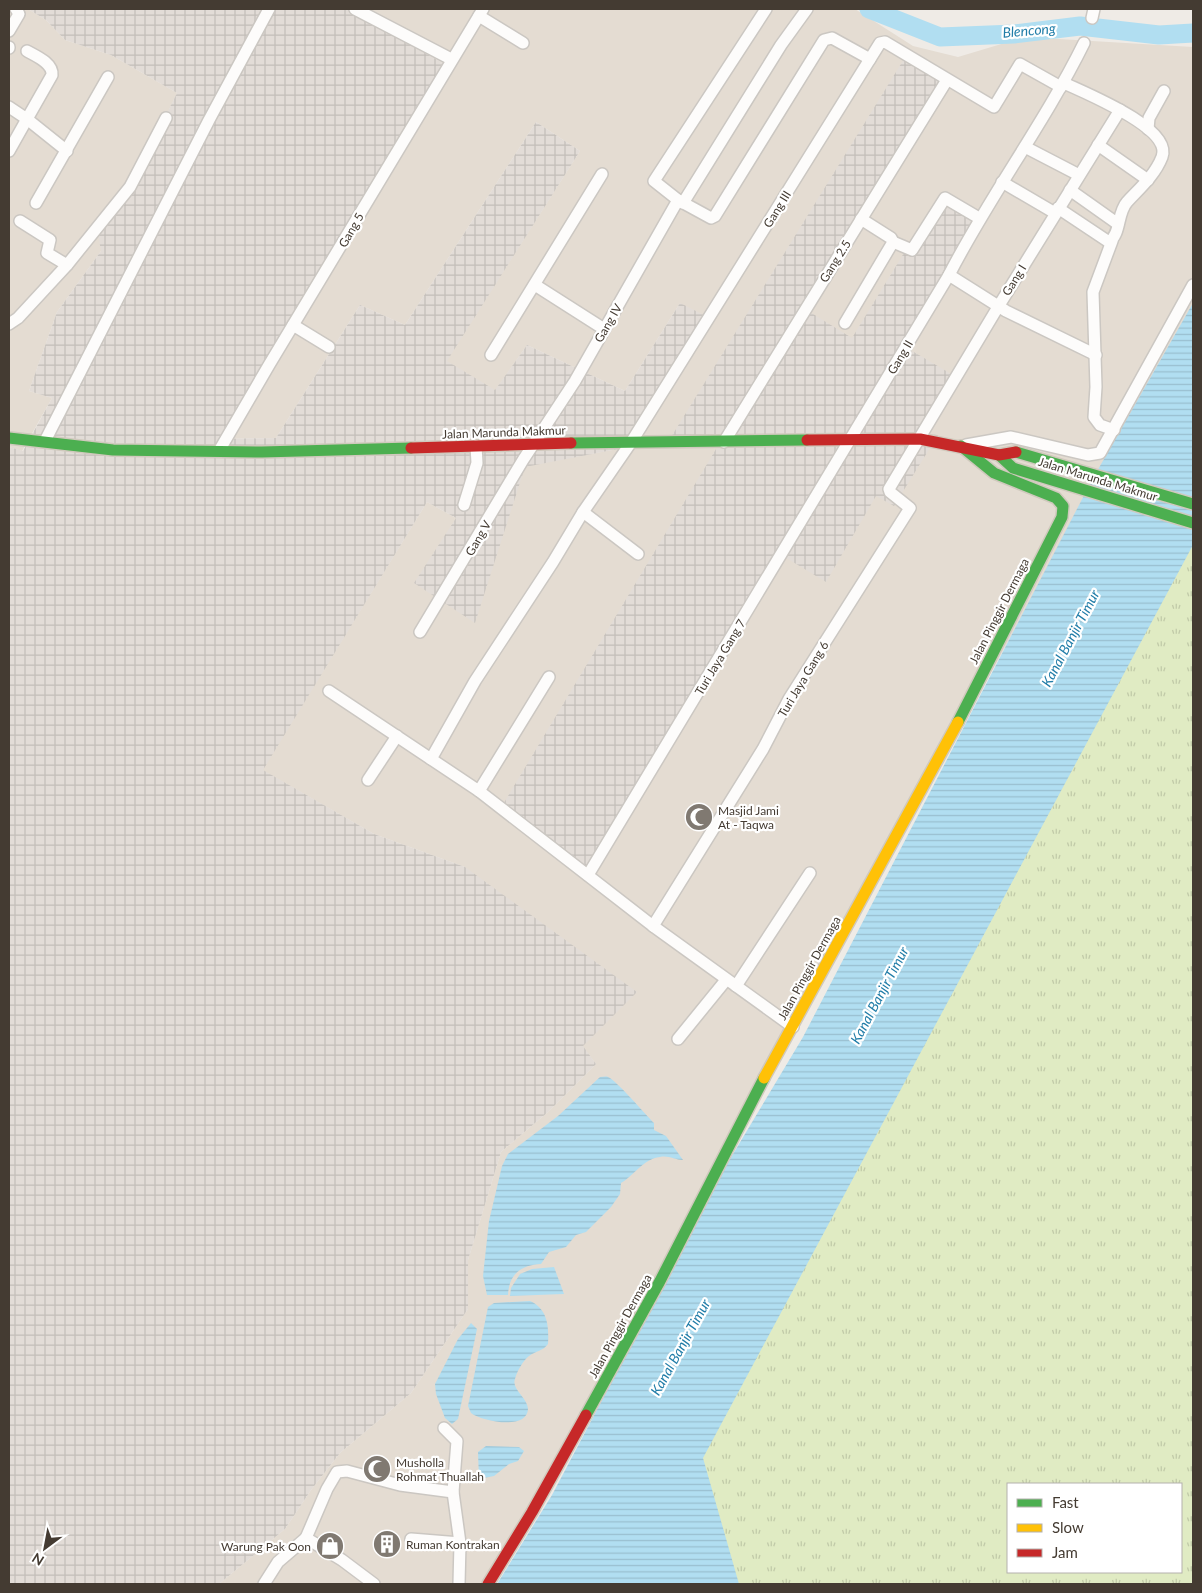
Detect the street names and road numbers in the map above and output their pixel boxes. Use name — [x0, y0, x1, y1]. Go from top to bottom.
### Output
street label: Gang III — [760, 188, 794, 230]
street label: Gang 5 — [335, 210, 367, 250]
street label: Gang 2.5 — [816, 237, 854, 285]
street label: Gang I — [999, 262, 1029, 298]
street label: Gang IV — [591, 300, 625, 345]
street label: Gang II — [884, 337, 916, 377]
street label: Jalan Marunda Makmur — [442, 422, 567, 442]
street label: Jalan Marunda Makmur — [1037, 454, 1160, 504]
street label: Gang V — [462, 517, 495, 558]
street label: Jalan Pinggir Dermaga — [966, 556, 1032, 666]
street label: Turi Jaya Gang 7 — [691, 616, 749, 698]
street label: Turi Jaya Gang 6 — [774, 638, 832, 720]
street label: Jalan Pinggir Dermaga — [774, 913, 844, 1023]
street label: Jalan Pinggir Dermaga — [585, 1271, 655, 1381]

